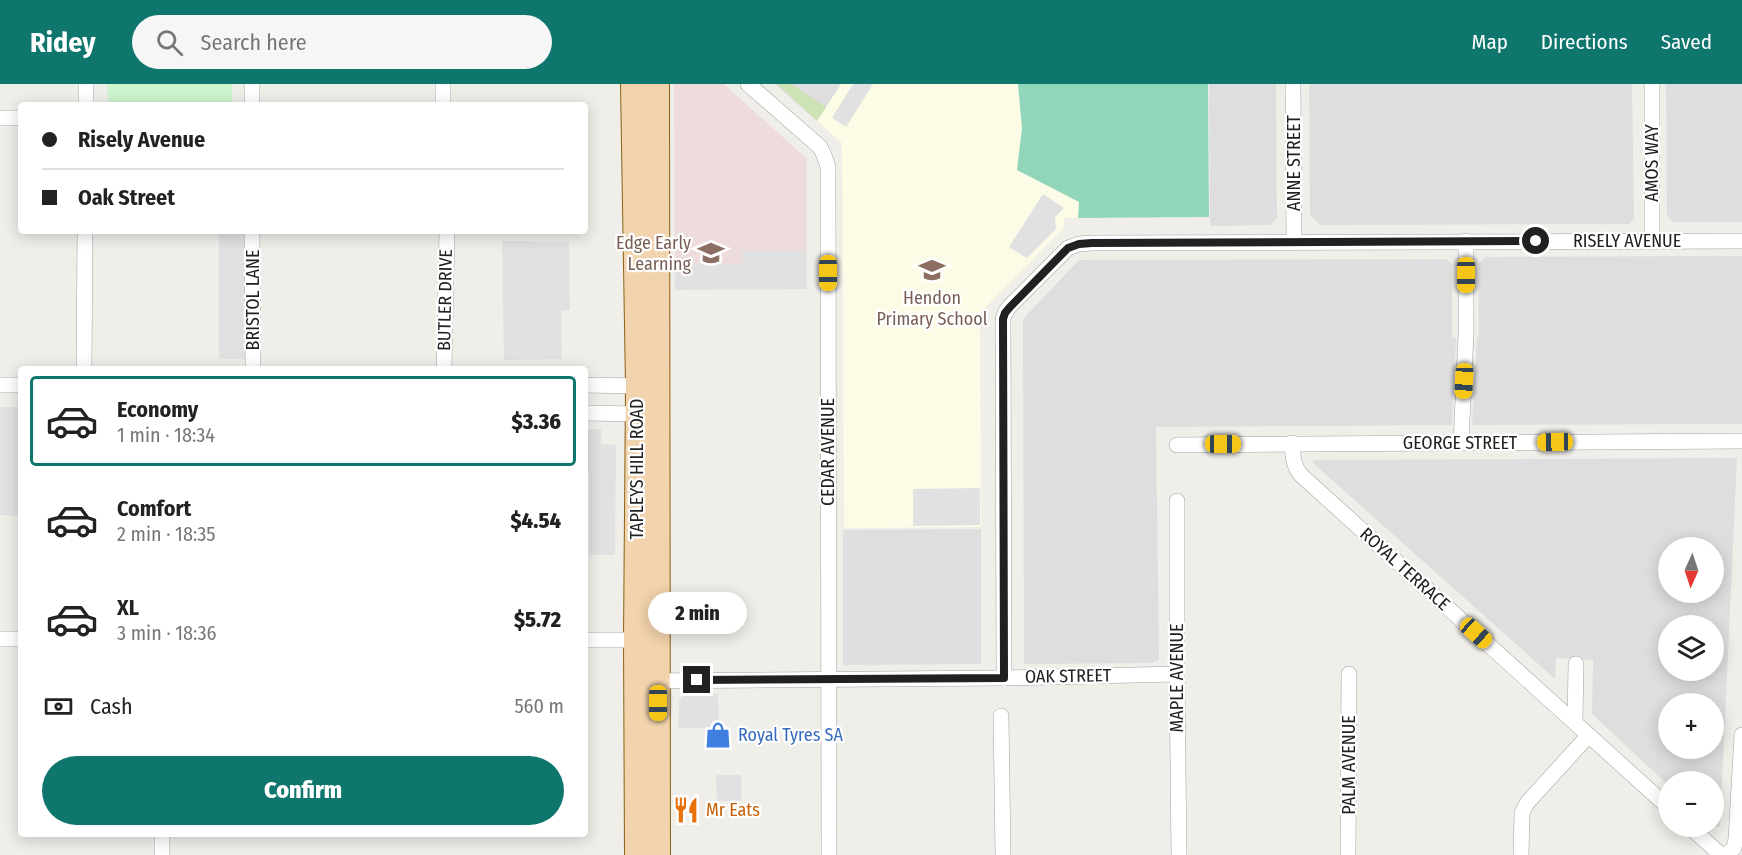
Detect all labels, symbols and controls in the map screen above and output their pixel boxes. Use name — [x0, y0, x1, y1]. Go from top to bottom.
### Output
search box — [132, 15, 552, 69]
text: Ridey — [30, 26, 96, 59]
icon: search — [153, 26, 186, 59]
text: Search here — [201, 29, 307, 56]
text: Map — [1471, 29, 1508, 55]
text: Directions — [1541, 29, 1628, 55]
text: Saved — [1661, 29, 1712, 55]
street label: ANNE STREET — [1283, 114, 1305, 211]
street label: AMOS WAY — [1641, 124, 1663, 202]
text: Risely Avenue — [78, 126, 205, 153]
text: Oak Street — [78, 184, 175, 211]
route start — [1522, 227, 1549, 254]
street label: RISELY AVENUE — [1573, 230, 1681, 252]
place label: Edge Early Learning — [616, 232, 692, 275]
school or university icon: Edge Early Learning — [696, 238, 726, 268]
street label: BUTLER DRIVE — [433, 249, 457, 351]
street label: BRISTOL LANE — [242, 250, 264, 350]
car — [819, 255, 837, 291]
school or university icon: Hendon Primary School — [917, 255, 947, 285]
car — [1457, 257, 1475, 293]
place label: Hendon Primary School — [877, 287, 988, 330]
car — [1454, 363, 1474, 399]
icon: car — [45, 394, 99, 448]
text: Economy — [117, 396, 198, 423]
street label: CEDAR AVENUE — [817, 398, 839, 506]
street label: TAPLEYS HILL ROAD — [626, 399, 648, 539]
text: $3.36 — [512, 408, 561, 435]
text: 1 min · 18:34 — [117, 423, 215, 447]
street label: GEORGE STREET — [1403, 432, 1518, 454]
car — [1537, 433, 1573, 451]
car — [1205, 435, 1241, 453]
icon: car — [45, 493, 99, 547]
text: Comfort — [117, 495, 191, 522]
text: $4.54 — [511, 507, 561, 534]
text: 2 min · 18:35 — [117, 522, 216, 546]
street label: ROYAL TERRACE — [1355, 523, 1455, 615]
north arrow — [1658, 537, 1724, 603]
map controls — [1658, 537, 1724, 837]
icon: car — [45, 592, 99, 646]
callout: 2 min — [648, 593, 746, 635]
text: XL — [117, 594, 139, 621]
text: 2 min — [675, 601, 720, 625]
text: $5.72 — [514, 606, 561, 633]
car — [1457, 614, 1495, 652]
button: layers — [1658, 615, 1724, 681]
text: 3 min · 18:36 — [117, 621, 216, 645]
street label: MAPLE AVENUE — [1166, 623, 1188, 733]
street label: OAK STREET — [1025, 664, 1112, 688]
route end — [683, 666, 710, 693]
car — [649, 685, 667, 721]
icon: cash — [42, 690, 75, 723]
text: Cash — [90, 693, 133, 720]
button: + — [1658, 693, 1724, 759]
text: 560 m — [514, 694, 564, 718]
street label: PALM AVENUE — [1338, 715, 1360, 815]
shop icon: Royal Tyres SA — [703, 720, 733, 750]
place label: Royal Tyres SA — [738, 724, 843, 746]
button: Confirm — [42, 756, 564, 825]
button: − — [1658, 771, 1724, 837]
restaurant icon: Mr Eats — [671, 795, 701, 825]
place label: Mr Eats — [706, 799, 760, 821]

